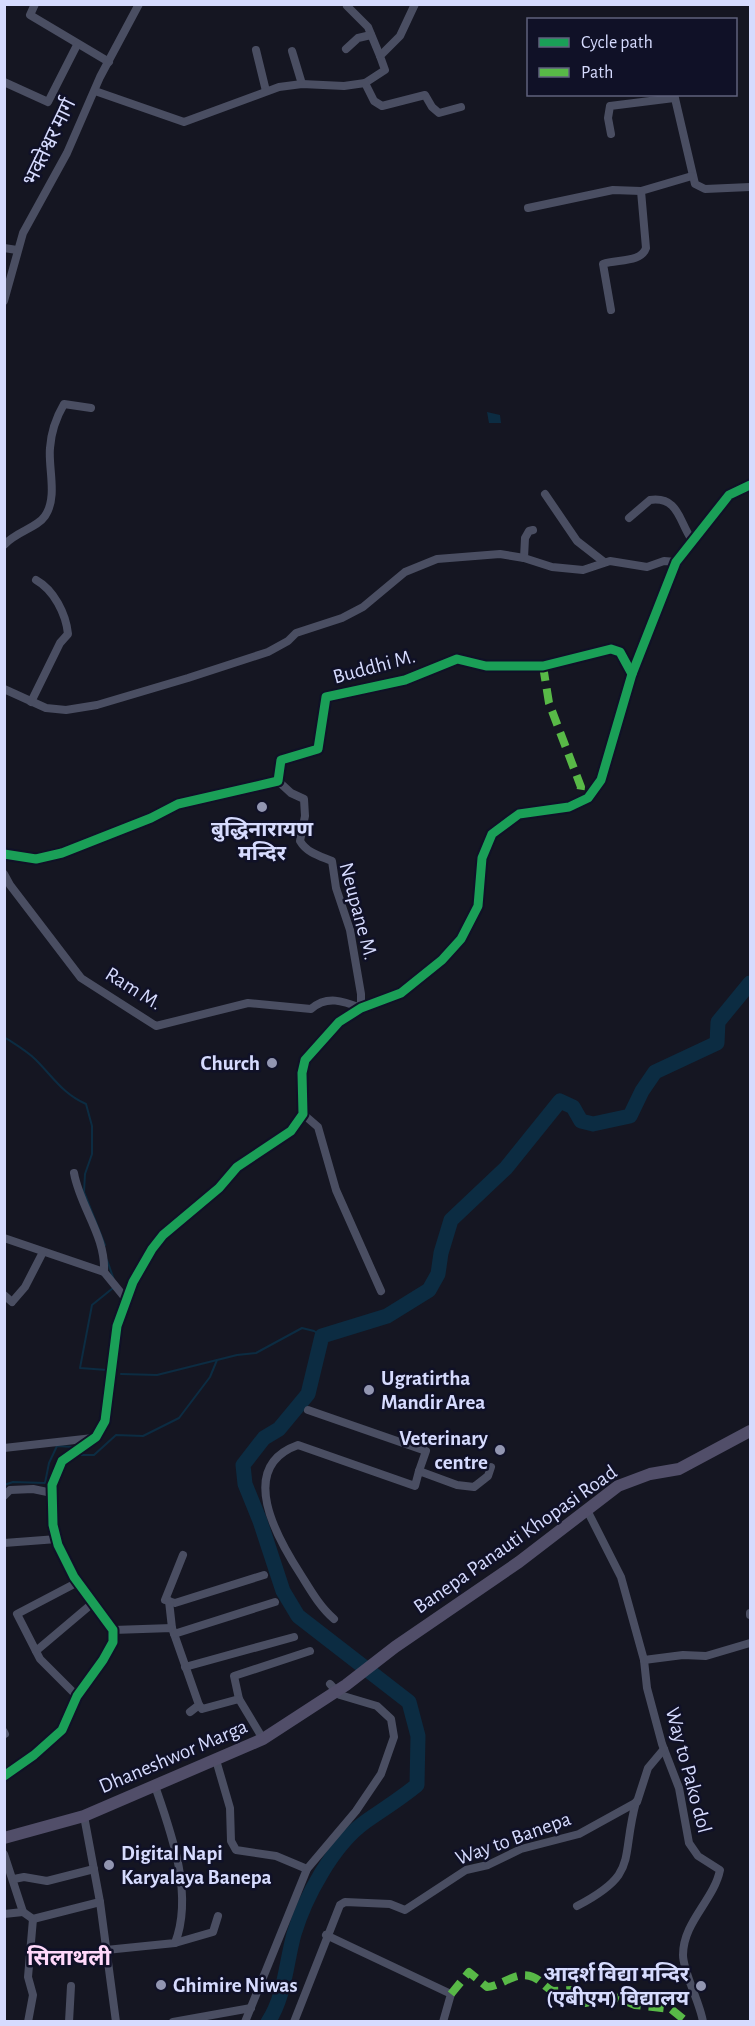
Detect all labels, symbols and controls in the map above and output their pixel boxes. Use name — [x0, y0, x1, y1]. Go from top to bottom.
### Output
legend — [527, 18, 737, 96]
text: Cycle path — [581, 34, 653, 52]
text: Path — [581, 64, 613, 82]
street label: भक्तेश्वर मार्ग — [18, 93, 80, 189]
street label: Buddhi M. — [331, 645, 418, 688]
marker: बुद्धिनारायण मन्दिर — [255, 800, 269, 814]
place label: बुद्धिनारायण मन्दिर — [211, 817, 314, 864]
street label: Neupane M. — [335, 860, 382, 962]
street label: Ram M. — [102, 963, 166, 1014]
place label: Church — [201, 1053, 260, 1074]
marker: Church — [265, 1056, 279, 1070]
place label: Ugratirtha Mandir Area — [381, 1368, 485, 1413]
marker: Ugratirtha Mandir Area — [362, 1383, 376, 1397]
place label: Veterinary centre — [399, 1428, 489, 1473]
marker: Veterinary centre — [493, 1443, 507, 1457]
street label: Banepa Panauti Khopasi Road — [410, 1461, 621, 1618]
street label: Way to Pako dol — [662, 1705, 715, 1835]
street label: Dhaneshwor Marga — [96, 1716, 251, 1797]
street label: Way to Banepa — [453, 1808, 574, 1869]
place label: Digital Napi Karyalaya Banepa — [121, 1843, 272, 1888]
marker: Digital Napi Karyalaya Banepa — [102, 1858, 116, 1872]
district label: सिलाथली — [27, 1945, 111, 1969]
place label: आदर्श विद्या मन्दिर (एबीएम) विद्यालय — [543, 1962, 690, 2009]
place label: Ghimire Niwas — [173, 1975, 297, 1996]
marker: Ghimire Niwas — [154, 1978, 168, 1992]
marker: आदर्श विद्या मन्दिर (एबीएम) विद्यालय — [694, 1979, 708, 1993]

